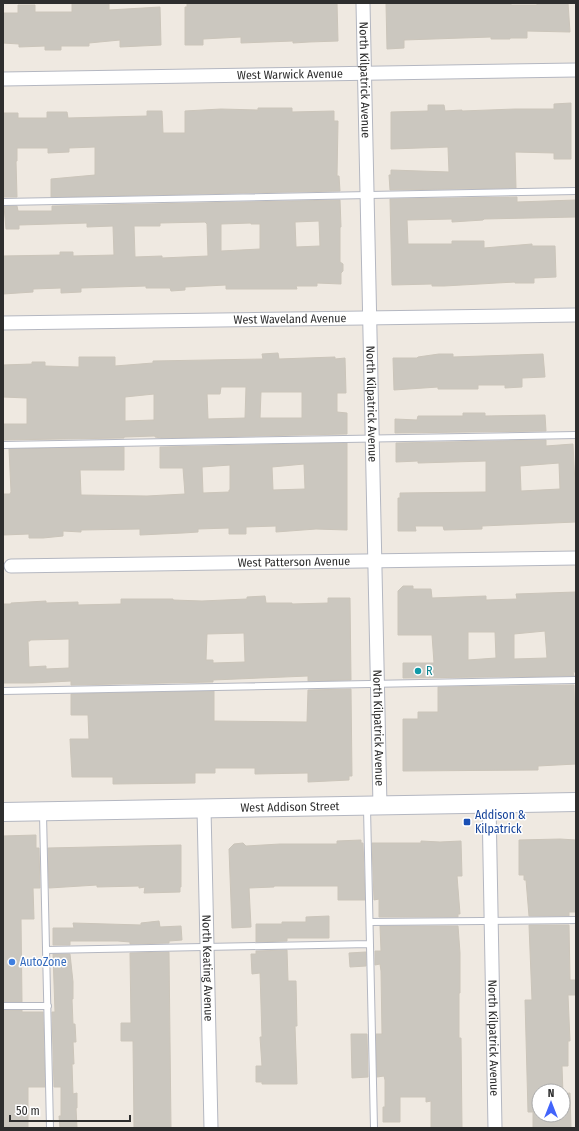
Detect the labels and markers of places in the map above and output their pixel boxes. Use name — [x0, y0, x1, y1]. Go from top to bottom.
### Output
place label: R — [426, 664, 433, 678]
marker: R — [413, 666, 423, 676]
place label: Addison & Kilpatrick — [475, 808, 526, 836]
marker: Addison & Kilpatrick — [462, 817, 472, 827]
place label: AutoZone — [20, 955, 67, 969]
marker: AutoZone — [7, 957, 17, 967]

